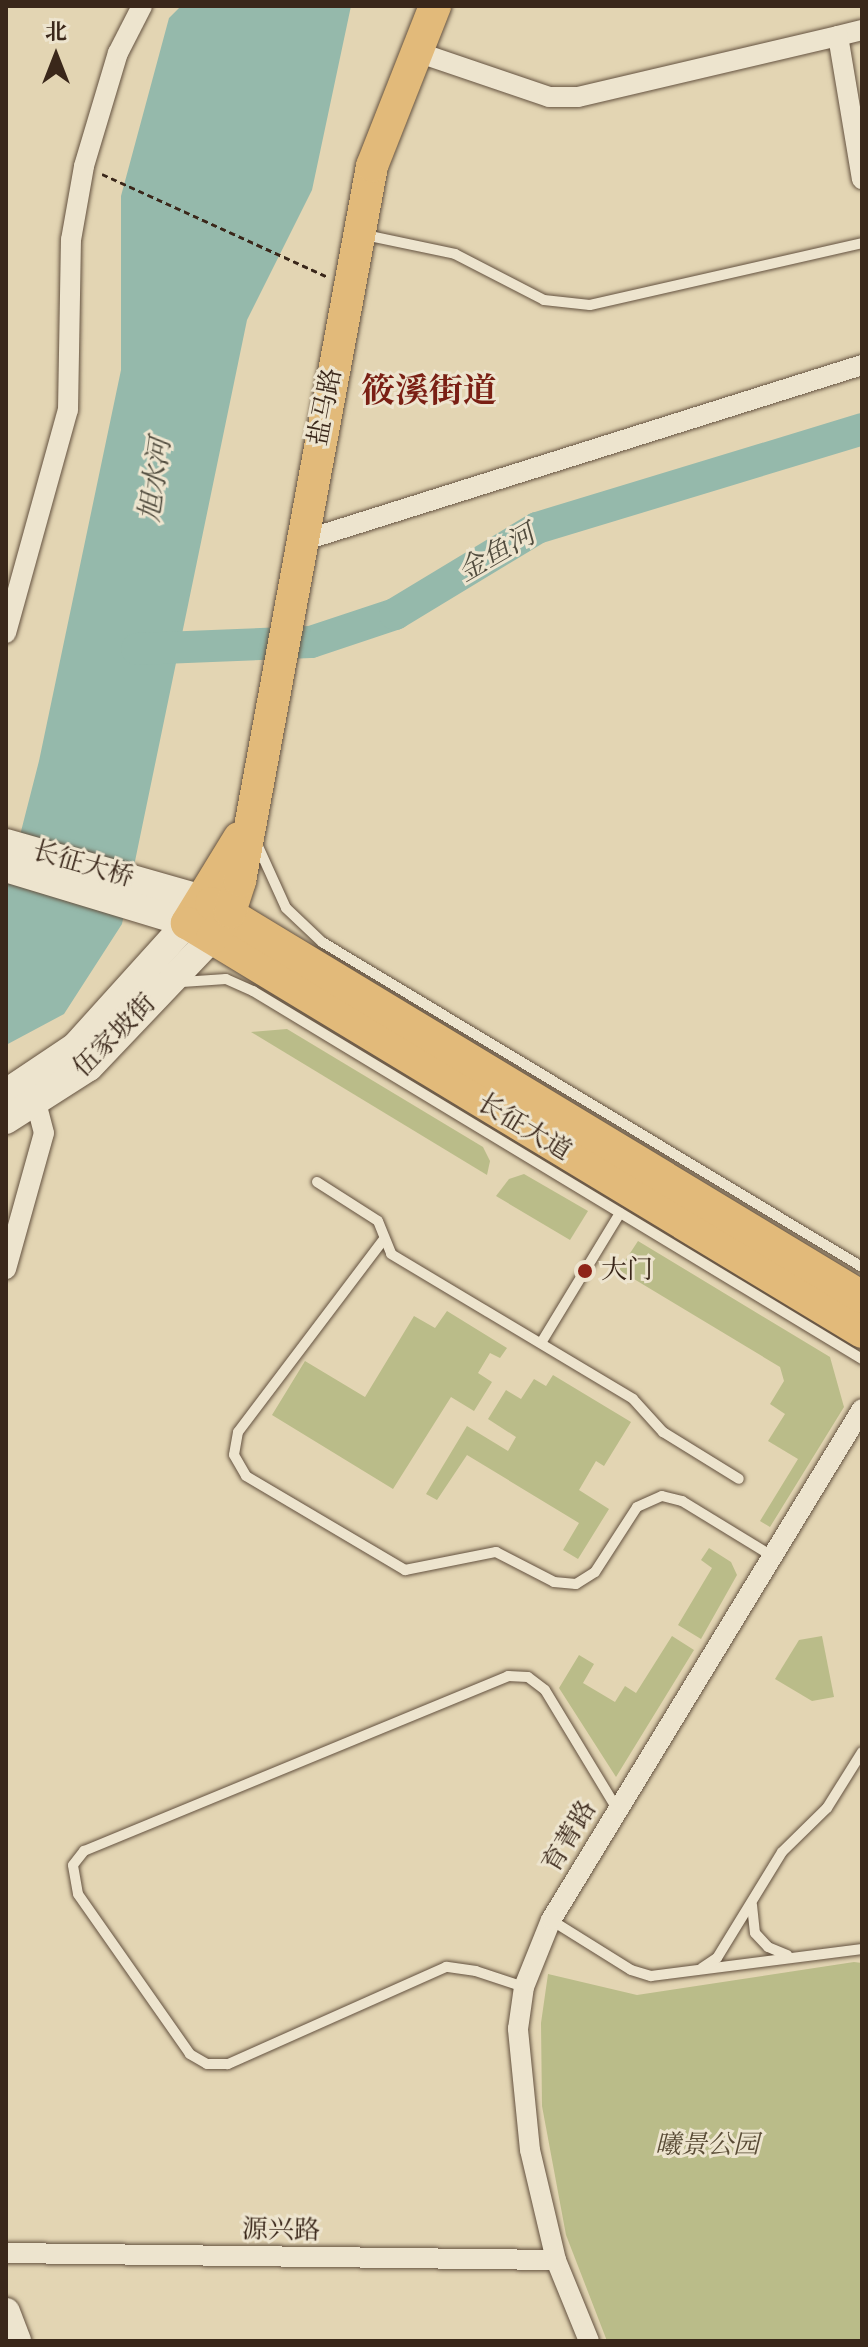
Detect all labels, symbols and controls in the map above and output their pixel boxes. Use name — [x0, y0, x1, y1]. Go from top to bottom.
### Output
north arrow — [16, 16, 96, 96]
text: 北 — [45, 18, 67, 46]
street label: 盐马路 — [303, 366, 349, 448]
district label: 筱溪街道 — [361, 372, 497, 412]
water label: 旭水河 — [134, 436, 178, 524]
water label: 金鱼河 — [452, 518, 542, 590]
street label: 长征大桥 — [29, 836, 137, 894]
street label: 伍家坡街 — [67, 988, 163, 1084]
street label: 长征大道 — [471, 1088, 577, 1168]
place label: 大门 — [601, 1255, 653, 1287]
marker: 大门 — [576, 1262, 594, 1280]
street label: 育菁路 — [537, 1796, 603, 1878]
park label: 曦景公园 — [655, 2130, 759, 2162]
street label: 源兴路 — [242, 2215, 320, 2247]

